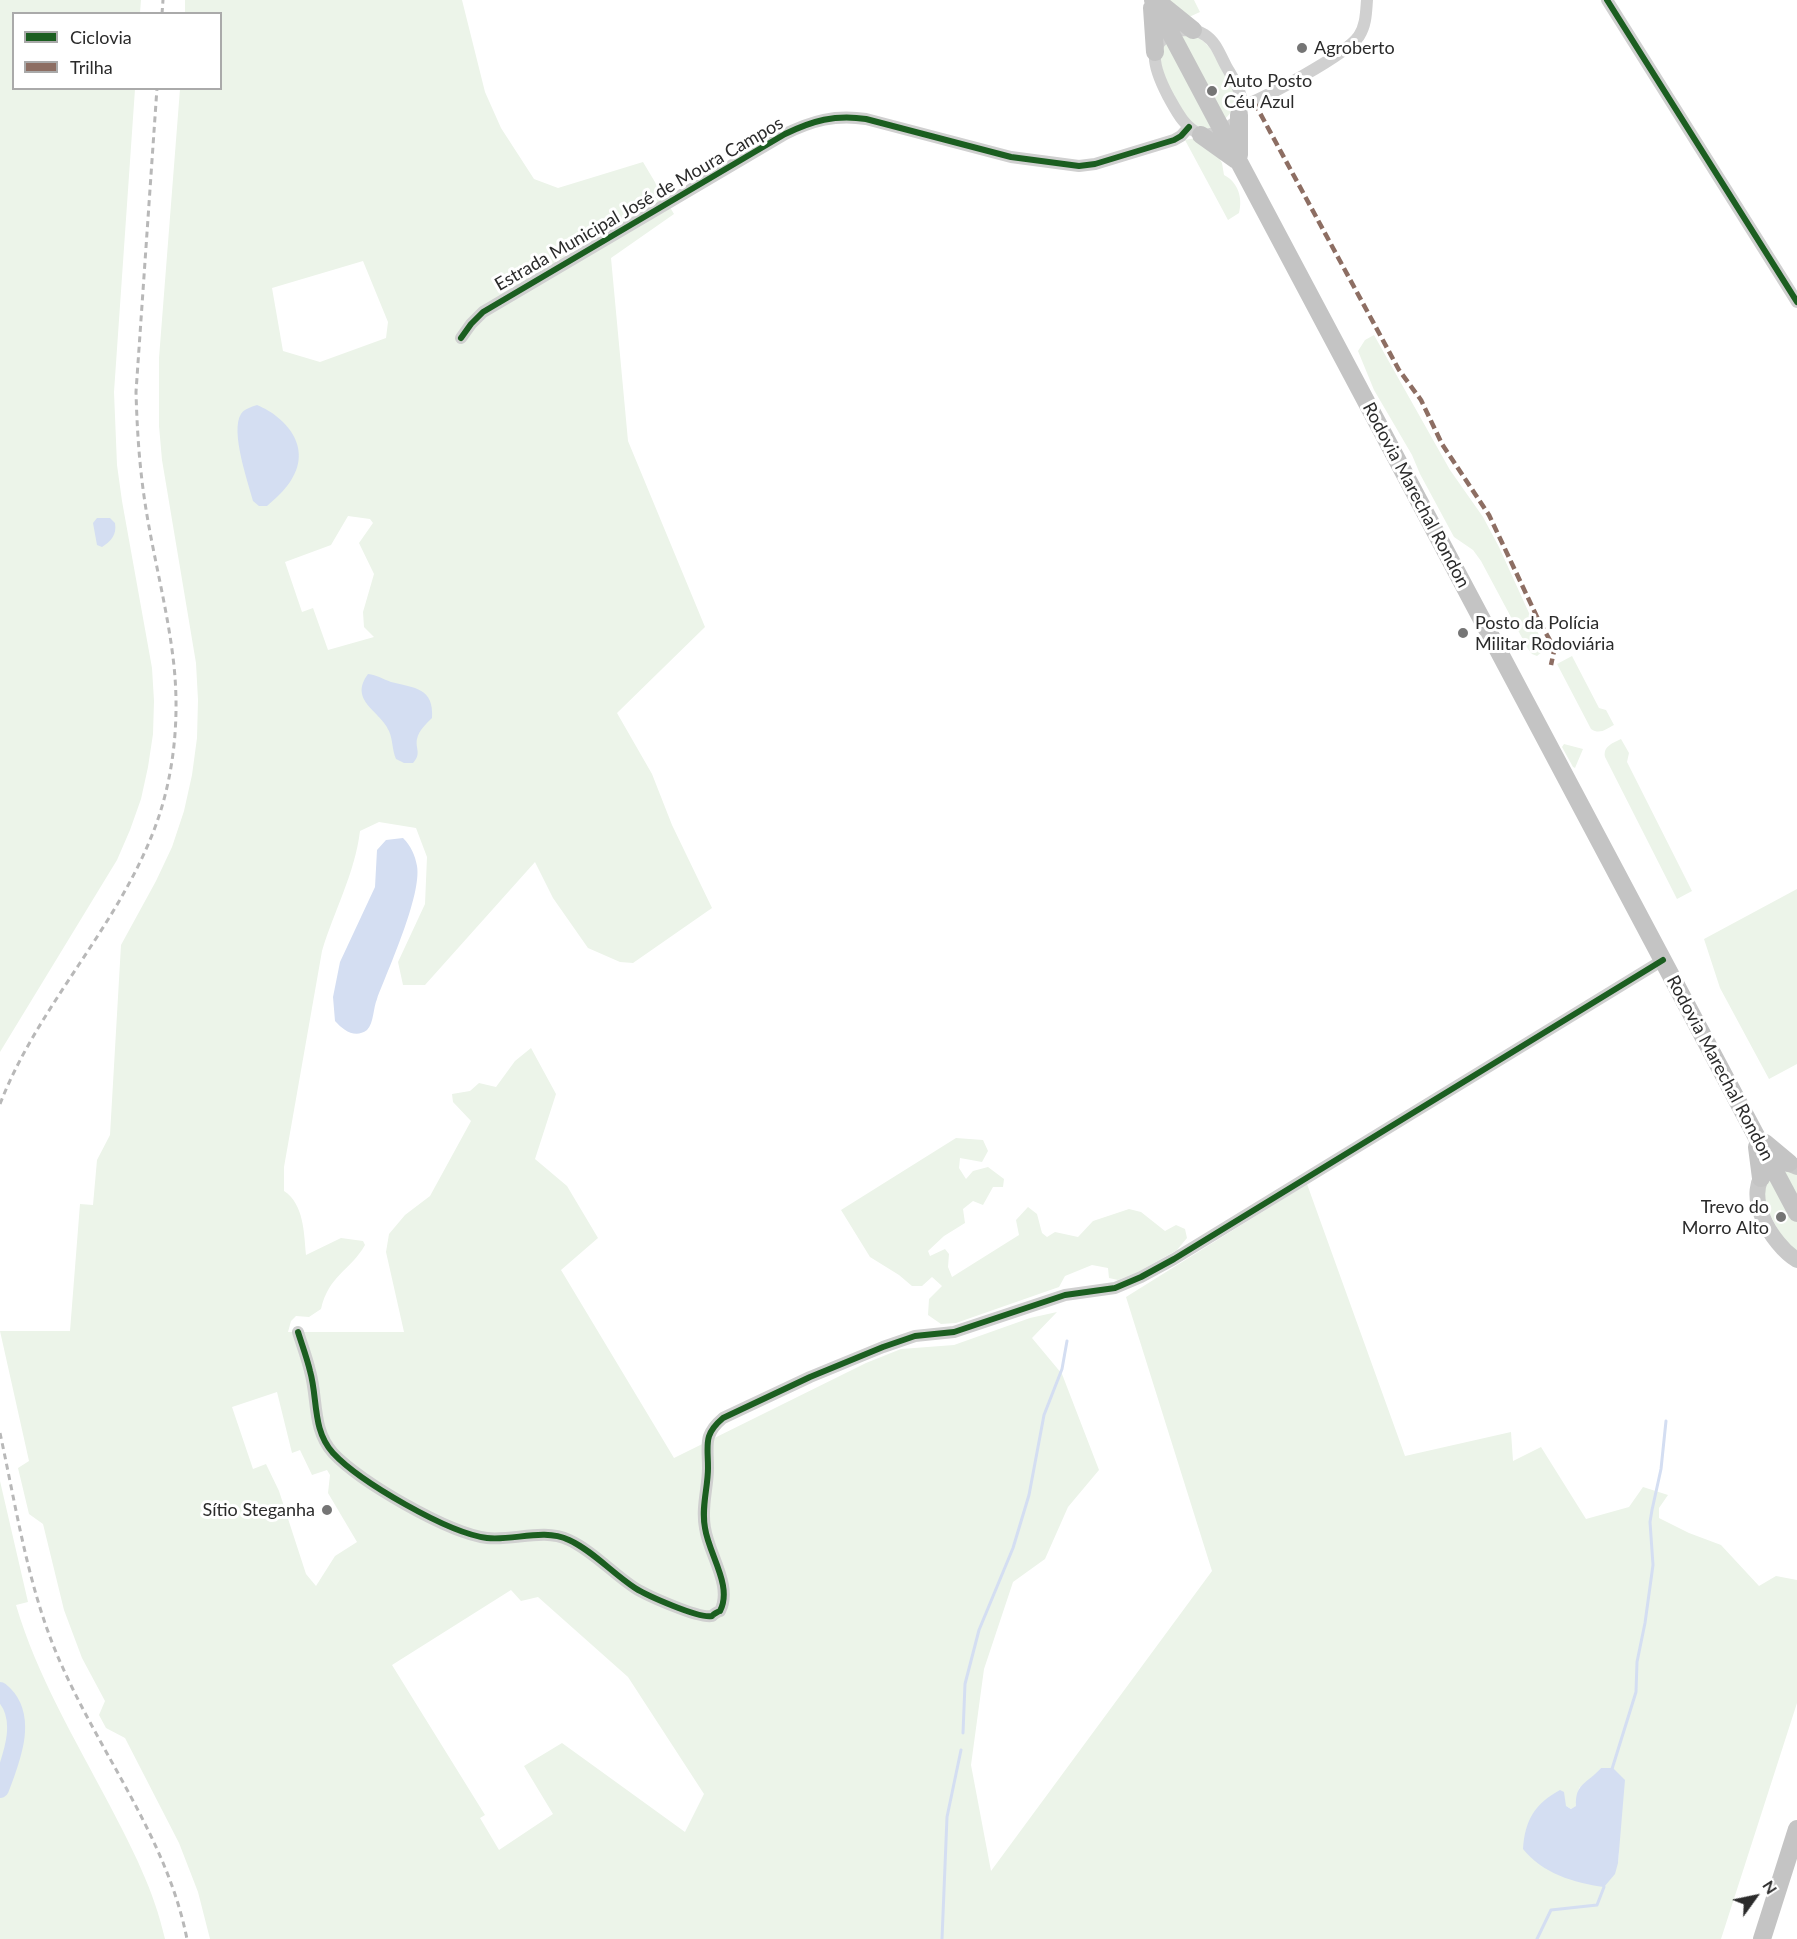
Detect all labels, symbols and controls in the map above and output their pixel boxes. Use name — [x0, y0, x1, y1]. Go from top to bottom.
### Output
legend — [12, 12, 222, 90]
text: Ciclovia — [70, 26, 132, 48]
place label: Agroberto — [1314, 37, 1395, 59]
marker: Agroberto — [1295, 41, 1309, 55]
text: Trilha — [70, 56, 113, 78]
place label: Auto Posto Céu Azul — [1224, 70, 1312, 112]
marker: Auto Posto Céu Azul — [1205, 84, 1219, 98]
street label: Estrada Municipal José de Moura Campos — [491, 112, 787, 296]
street label: Rodovia Marechal Rondon — [1358, 399, 1474, 591]
place label: Posto da Polícia Militar Rodoviária — [1475, 612, 1614, 654]
marker: Posto da Polícia Militar Rodoviária — [1456, 626, 1470, 640]
street label: Rodovia Marechal Rondon — [1662, 972, 1778, 1164]
place label: Trevo do Morro Alto — [1682, 1196, 1769, 1238]
marker: Trevo do Morro Alto — [1774, 1210, 1788, 1224]
place label: Sítio Steganha — [202, 1499, 315, 1521]
marker: Sítio Steganha — [320, 1503, 334, 1517]
north arrow — [1725, 1867, 1785, 1927]
text: N — [1759, 1877, 1782, 1897]

